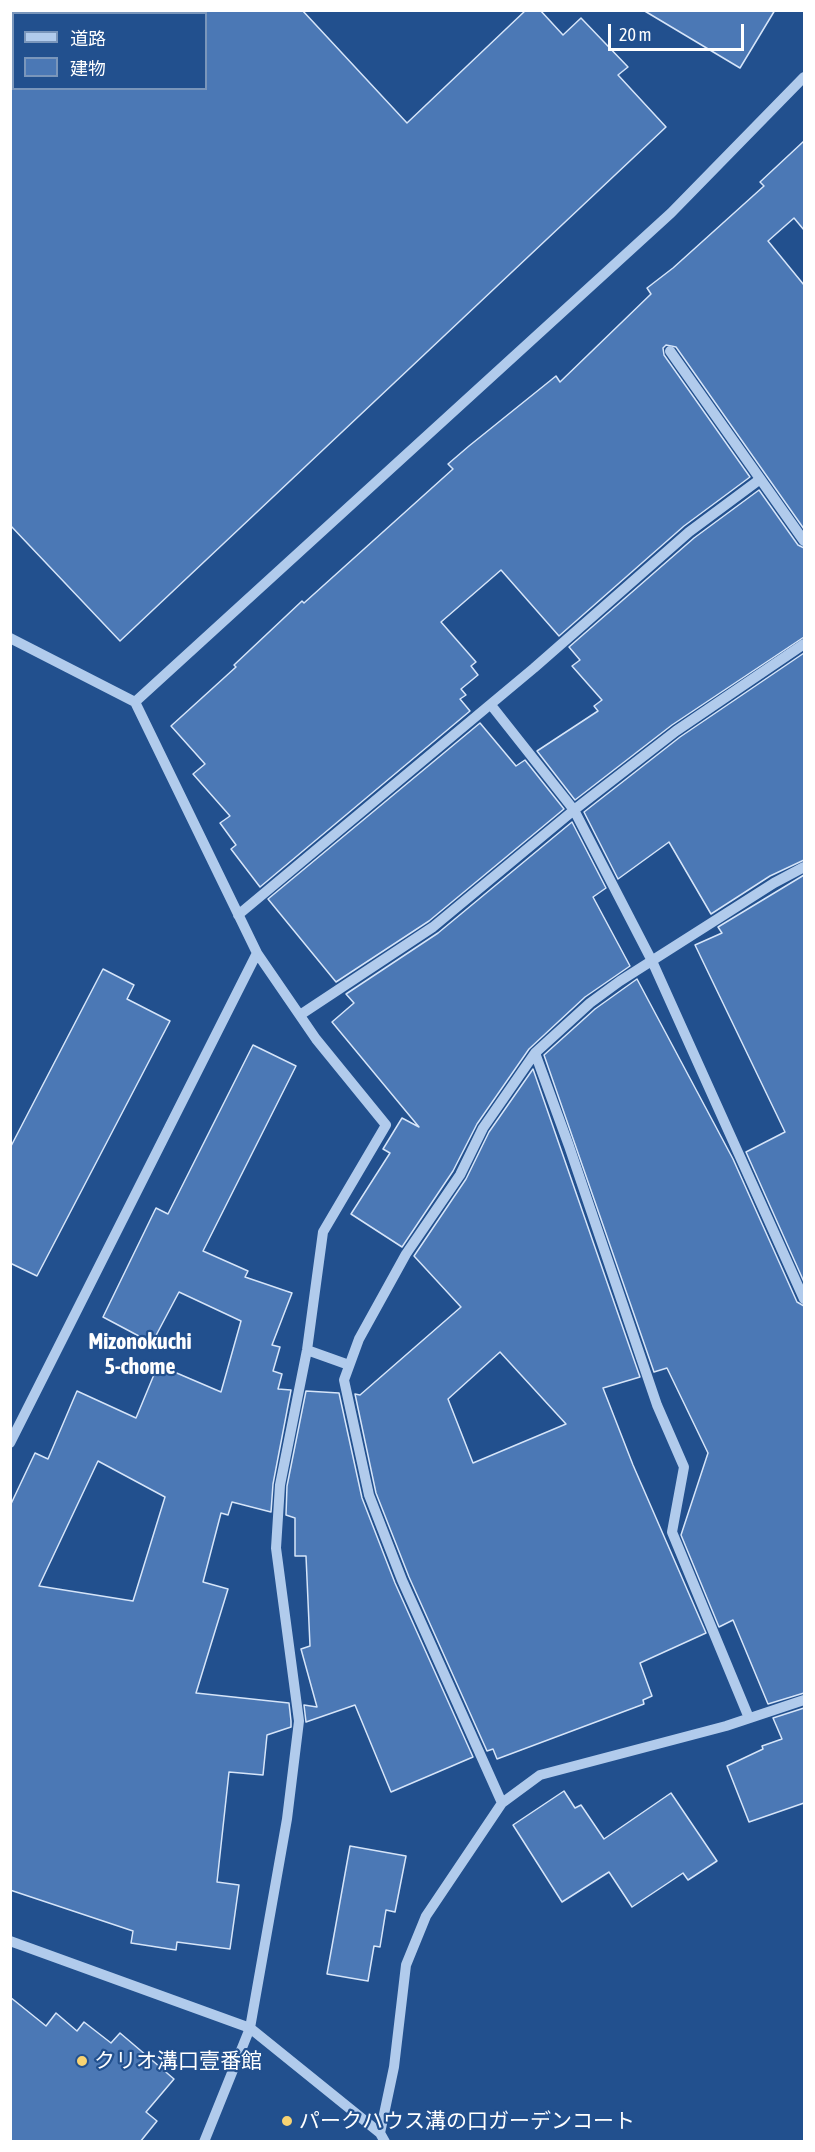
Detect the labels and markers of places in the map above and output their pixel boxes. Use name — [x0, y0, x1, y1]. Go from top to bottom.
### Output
place label: クリオ溝口壹番館 — [94, 2048, 262, 2074]
marker: クリオ溝口壹番館 — [75, 2054, 89, 2068]
place label: パークハウス溝の口ガーデンコート — [299, 2108, 635, 2134]
marker: パークハウス溝の口ガーデンコート — [280, 2114, 294, 2128]

